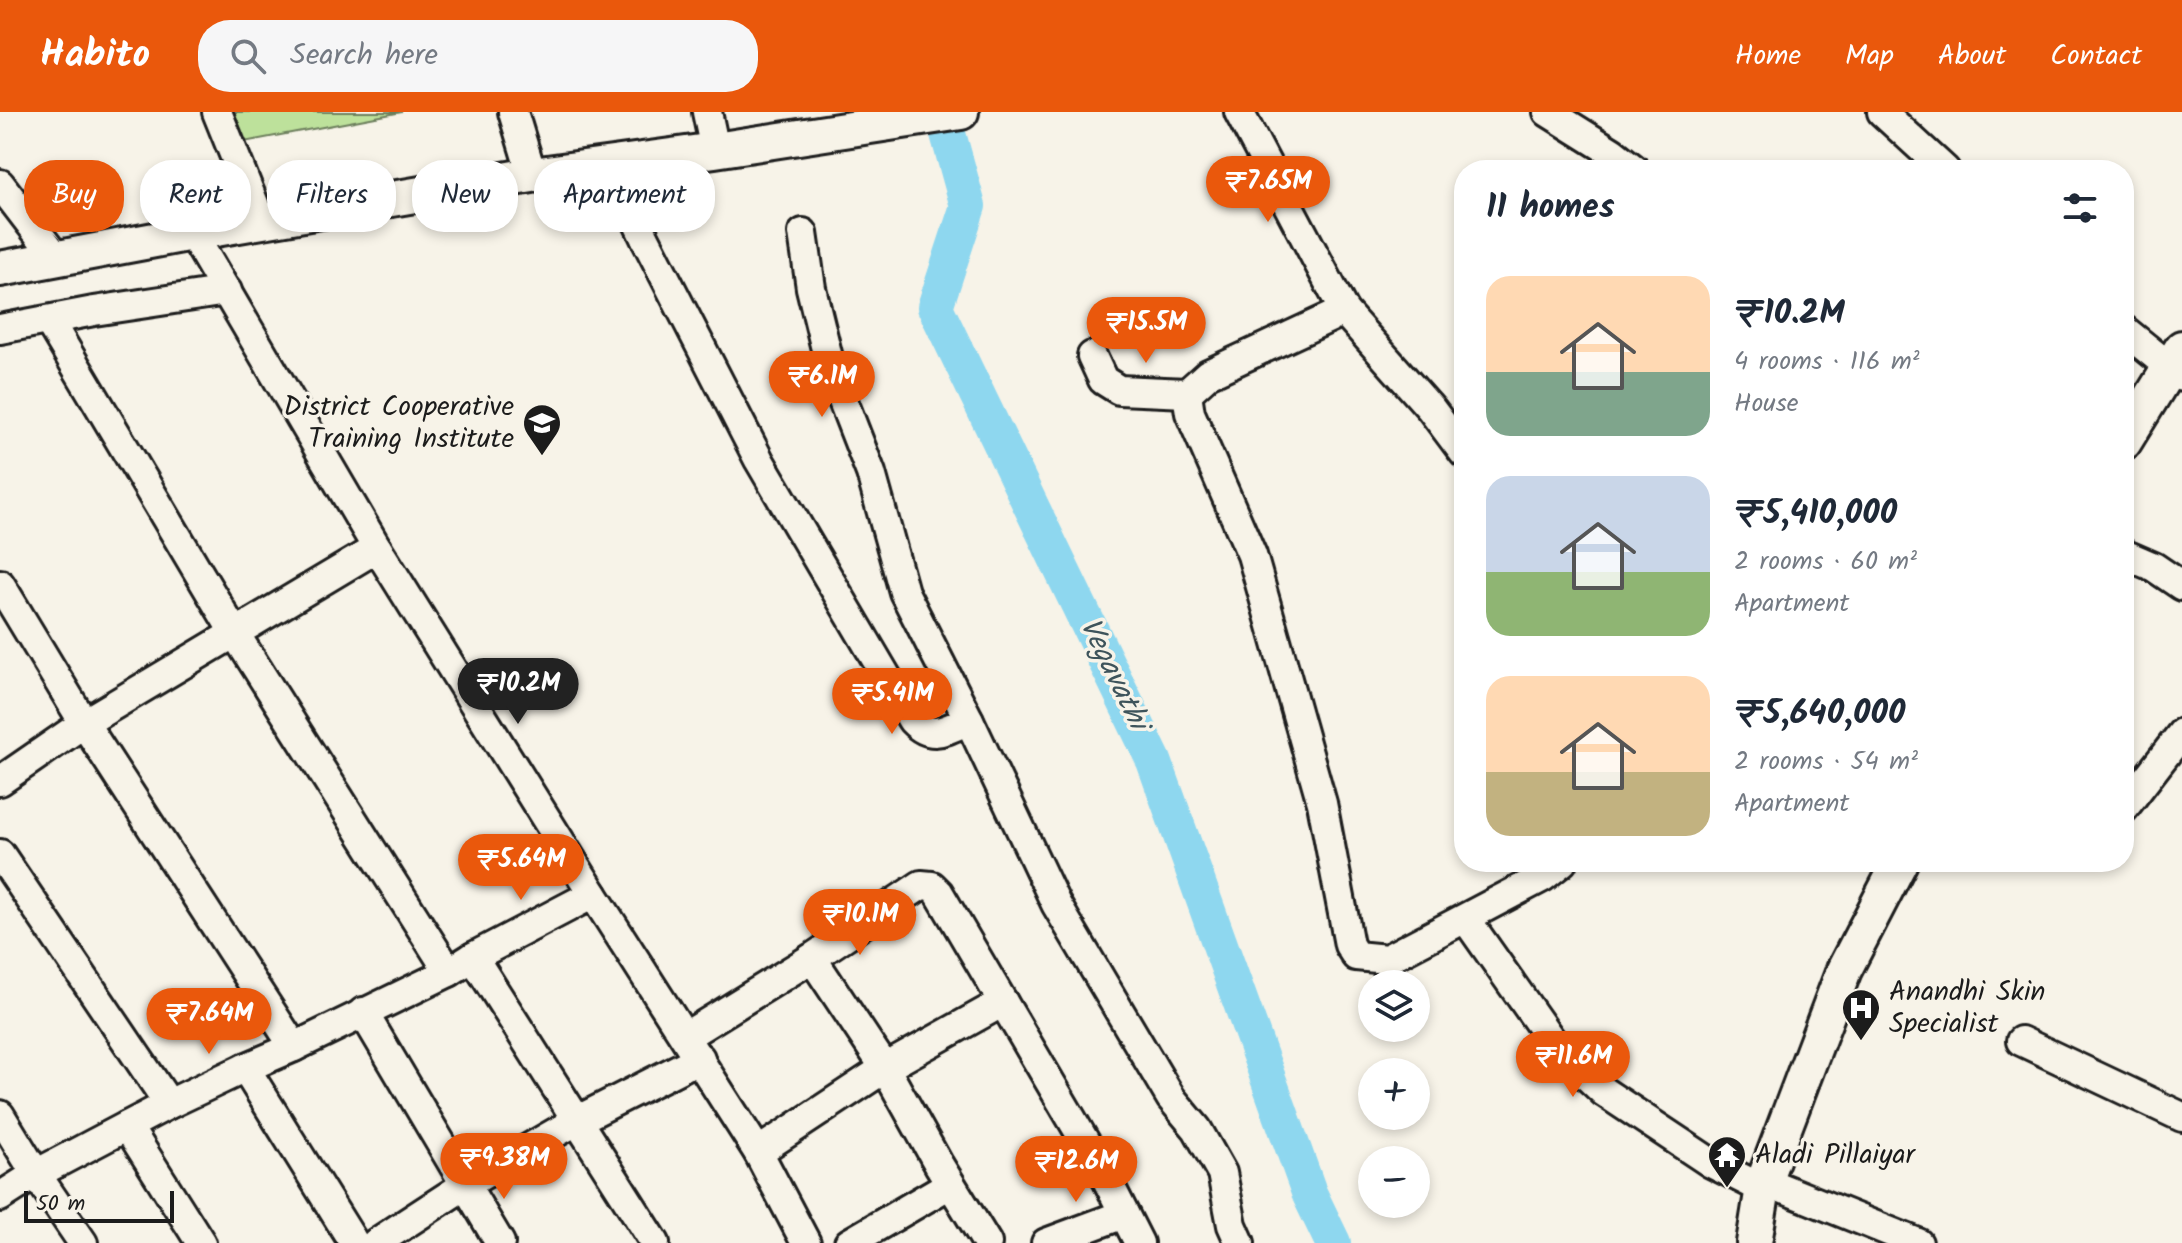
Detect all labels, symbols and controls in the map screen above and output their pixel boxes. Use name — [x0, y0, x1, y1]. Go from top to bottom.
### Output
search box — [198, 20, 758, 92]
text: Habito — [40, 26, 150, 86]
text: Search here — [290, 32, 438, 80]
icon: search — [226, 34, 270, 78]
text: Home — [1735, 34, 1801, 79]
text: Map — [1845, 34, 1894, 79]
text: About — [1938, 34, 2006, 79]
text: Contact — [2050, 34, 2142, 79]
pin: ₹7.65M — [1203, 156, 1333, 224]
chip: Buy — [24, 160, 124, 232]
chip: Rent — [140, 160, 251, 232]
chip: Filters — [267, 160, 396, 232]
chip: New — [412, 160, 518, 232]
chip: Apartment — [534, 160, 715, 232]
text: ₹7.65M — [1224, 161, 1312, 203]
text: 11 homes — [1486, 181, 1615, 235]
icon: filters — [2058, 186, 2102, 230]
text: ₹10.2M — [1734, 287, 1845, 341]
pin: ₹15.5M — [1081, 297, 1211, 365]
text: ₹15.5M — [1105, 302, 1187, 344]
icon: home — [1550, 308, 1646, 404]
text: 4 rooms · 116 m² — [1734, 341, 1920, 383]
pin: ₹6.1M — [766, 351, 878, 419]
text: ₹6.1M — [787, 356, 857, 398]
text: House — [1734, 383, 1798, 425]
place label: District Cooperative Training Institute — [284, 385, 514, 462]
school or university icon: District Cooperative Training Institute — [521, 402, 563, 457]
text: ₹5,410,000 — [1734, 487, 1897, 541]
icon: home — [1550, 508, 1646, 604]
text: 2 rooms · 60 m² — [1734, 541, 1917, 583]
text: Apartment — [1734, 583, 1849, 625]
water label: Vegavathi — [1065, 610, 1163, 743]
pin: ₹10.2M — [453, 658, 583, 726]
text: ₹10.2M — [476, 663, 560, 705]
pin: ₹5.41M — [827, 668, 957, 736]
text: ₹5.41M — [850, 673, 934, 715]
text: ₹5,640,000 — [1734, 687, 1905, 741]
icon: home — [1550, 708, 1646, 804]
text: 2 rooms · 54 m² — [1734, 741, 1918, 783]
text: Apartment — [1734, 783, 1849, 825]
pin: ₹5.64M — [456, 834, 586, 902]
text: ₹5.64M — [476, 839, 566, 881]
pin: ₹10.1M — [795, 889, 925, 957]
text: ₹10.1M — [821, 894, 899, 936]
map controls — [1358, 970, 1430, 1218]
button: layers — [1358, 970, 1430, 1042]
place label: Anandhi Skin Specialist — [1889, 970, 2045, 1047]
hospital icon: Anandhi Skin Specialist — [1840, 987, 1882, 1042]
pin: ₹7.64M — [144, 988, 274, 1056]
text: ₹7.64M — [165, 993, 253, 1035]
pin: ₹11.6M — [1508, 1031, 1638, 1099]
text: ₹11.6M — [1534, 1036, 1612, 1078]
button: + — [1358, 1058, 1430, 1130]
pin: ₹9.38M — [439, 1133, 569, 1201]
place label: Aladi Pillaiyar — [1755, 1133, 1917, 1178]
temple icon: Aladi Pillaiyar — [1706, 1134, 1748, 1189]
pin: ₹12.6M — [1011, 1136, 1141, 1204]
text: ₹9.38M — [458, 1138, 550, 1180]
text: ₹12.6M — [1033, 1141, 1119, 1183]
button: − — [1358, 1146, 1430, 1218]
scale bar — [24, 1187, 174, 1223]
text: 50 m — [36, 1187, 85, 1222]

